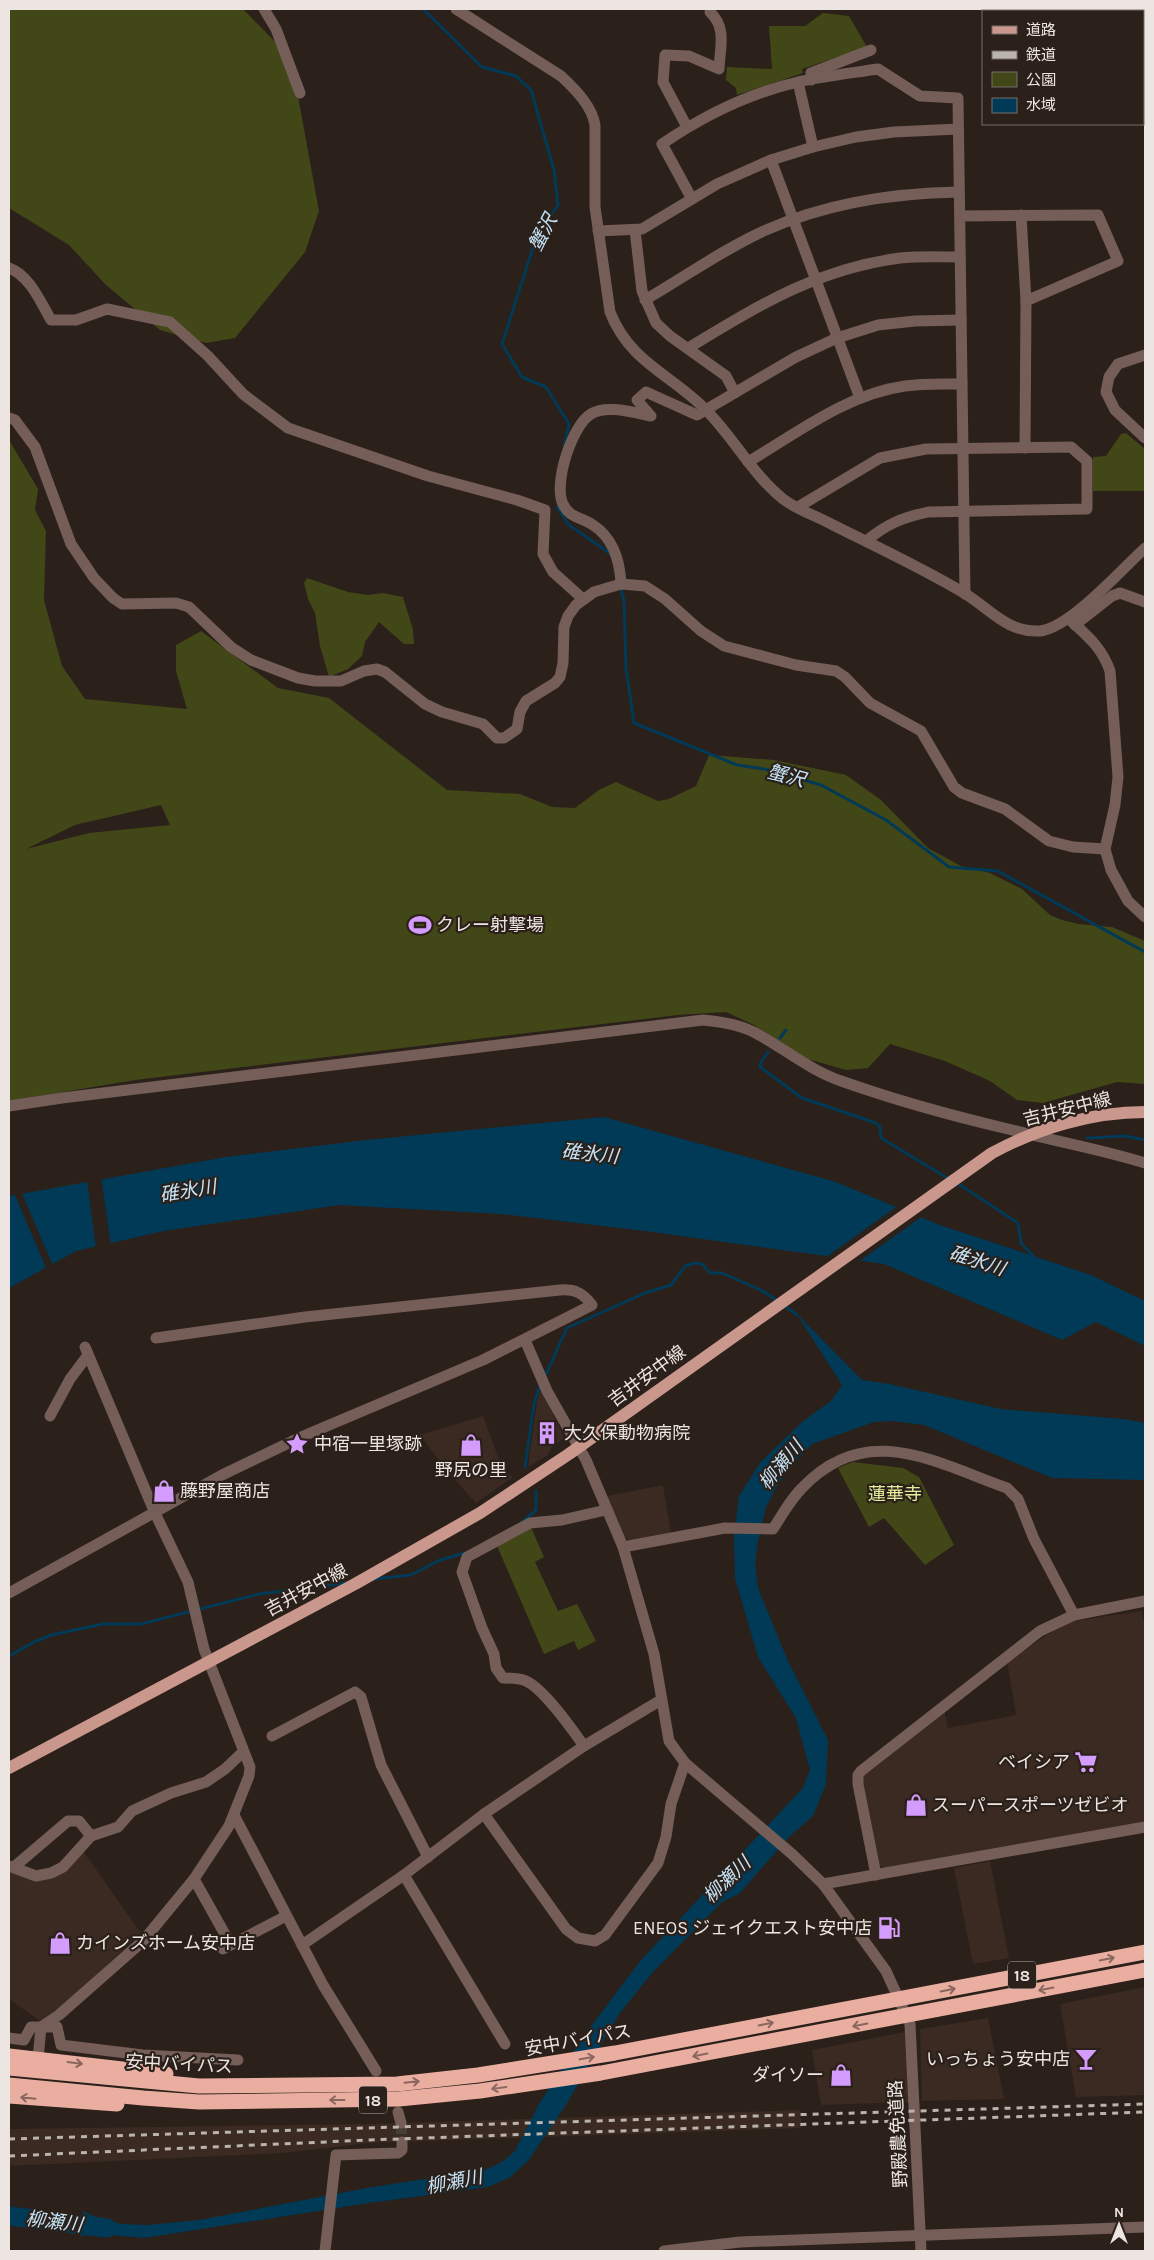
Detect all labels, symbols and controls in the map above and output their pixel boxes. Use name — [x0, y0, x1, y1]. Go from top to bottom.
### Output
legend — [982, 10, 1144, 125]
text: 道路 — [1026, 21, 1056, 39]
text: 鉄道 — [1026, 46, 1056, 64]
text: 公園 — [1026, 71, 1056, 89]
text: 水域 — [1026, 96, 1056, 114]
water label: 蟹沢 — [524, 208, 563, 255]
water label: 蟹沢 — [765, 760, 810, 792]
sports icon: クレー射撃場 — [407, 912, 433, 938]
place label: クレー射撃場 — [436, 914, 544, 936]
street label: 吉井安中線 — [1021, 1087, 1113, 1131]
water label: 碓氷川 — [560, 1140, 621, 1168]
water label: 碓氷川 — [158, 1175, 220, 1206]
water label: 碓氷川 — [946, 1242, 1009, 1281]
street label: 吉井安中線 — [604, 1341, 690, 1411]
building icon: 大久保動物病院 — [534, 1420, 560, 1446]
place label: 大久保動物病院 — [564, 1422, 690, 1444]
place icon: 中宿一里塚跡 — [284, 1431, 310, 1457]
shop icon: 野尻の里 — [458, 1432, 484, 1458]
place label: 中宿一里塚跡 — [314, 1433, 422, 1455]
water label: 柳瀬川 — [754, 1435, 809, 1494]
place label: 野尻の里 — [435, 1459, 507, 1481]
shop icon: 藤野屋商店 — [151, 1478, 177, 1504]
place label: 藤野屋商店 — [180, 1480, 270, 1502]
park label: 蓮華寺 — [868, 1483, 922, 1505]
street label: 吉井安中線 — [261, 1559, 351, 1621]
supermarket icon: ベイシア — [1073, 1749, 1099, 1775]
place label: ベイシア — [998, 1751, 1070, 1773]
shop icon: スーパースポーツゼビオ — [903, 1792, 929, 1818]
place label: スーパースポーツゼビオ — [932, 1794, 1129, 1816]
water label: 柳瀬川 — [699, 1851, 757, 1908]
fuel station icon: ENEOS ジェイクエスト安中店 — [876, 1915, 902, 1941]
place label: ENEOS ジェイクエスト安中店 — [633, 1917, 872, 1939]
shop icon: カインズホーム安中店 — [47, 1930, 73, 1956]
place label: カインズホーム安中店 — [76, 1932, 255, 1954]
one-way arrow — [1099, 1954, 1115, 1964]
road number: 18 — [1008, 1962, 1036, 1988]
one-way arrow — [939, 1984, 955, 1994]
one-way arrow — [1038, 1985, 1054, 1995]
one-way arrow — [758, 2019, 774, 2029]
street label: 安中バイパス — [523, 2020, 633, 2060]
one-way arrow — [852, 2020, 868, 2030]
bar icon: いっちょう安中店 — [1073, 2046, 1099, 2072]
place label: いっちょう安中店 — [926, 2048, 1070, 2070]
street label: 安中バイパス — [125, 2050, 233, 2078]
one-way arrow — [692, 2050, 708, 2060]
one-way arrow — [578, 2053, 594, 2063]
one-way arrow — [66, 2058, 82, 2068]
shop icon: ダイソー — [828, 2062, 854, 2088]
place label: ダイソー — [752, 2064, 824, 2086]
one-way arrow — [404, 2077, 420, 2087]
street label: 野殿農免道路 — [884, 2079, 912, 2189]
one-way arrow — [491, 2084, 507, 2094]
road number: 18 — [359, 2086, 387, 2114]
one-way arrow — [20, 2093, 36, 2103]
one-way arrow — [329, 2096, 345, 2105]
water label: 柳瀬川 — [424, 2165, 486, 2198]
north arrow — [1094, 2200, 1144, 2250]
text: N — [1114, 2204, 1124, 2221]
water label: 柳瀬川 — [24, 2208, 86, 2237]

